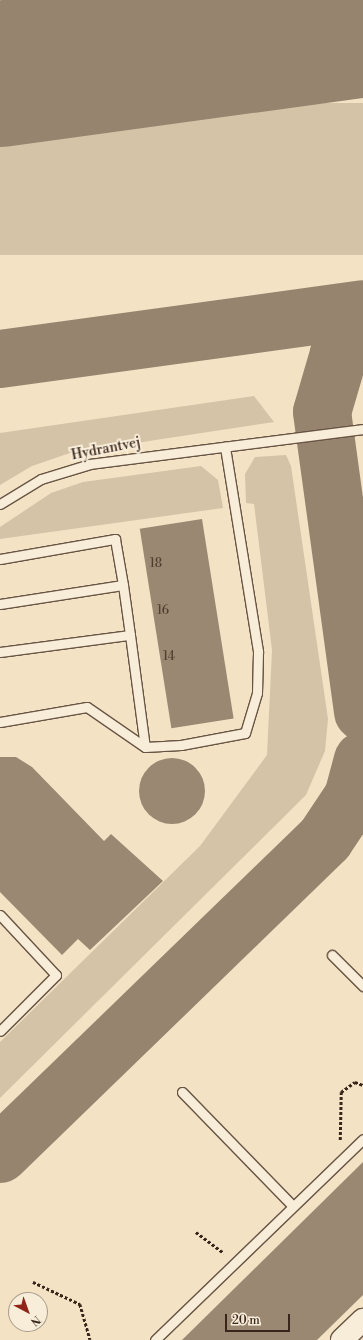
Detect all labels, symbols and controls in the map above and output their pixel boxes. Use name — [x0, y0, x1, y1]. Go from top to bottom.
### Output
street label: Hydrantvej — [70, 434, 142, 464]
house number: 18 — [150, 557, 162, 571]
house number: 16 — [157, 604, 169, 618]
house number: 14 — [163, 650, 175, 664]
north arrow — [8, 1292, 48, 1332]
scale bar — [227, 1306, 292, 1332]
text: N — [27, 1312, 43, 1328]
text: 20 m — [232, 1313, 260, 1328]

